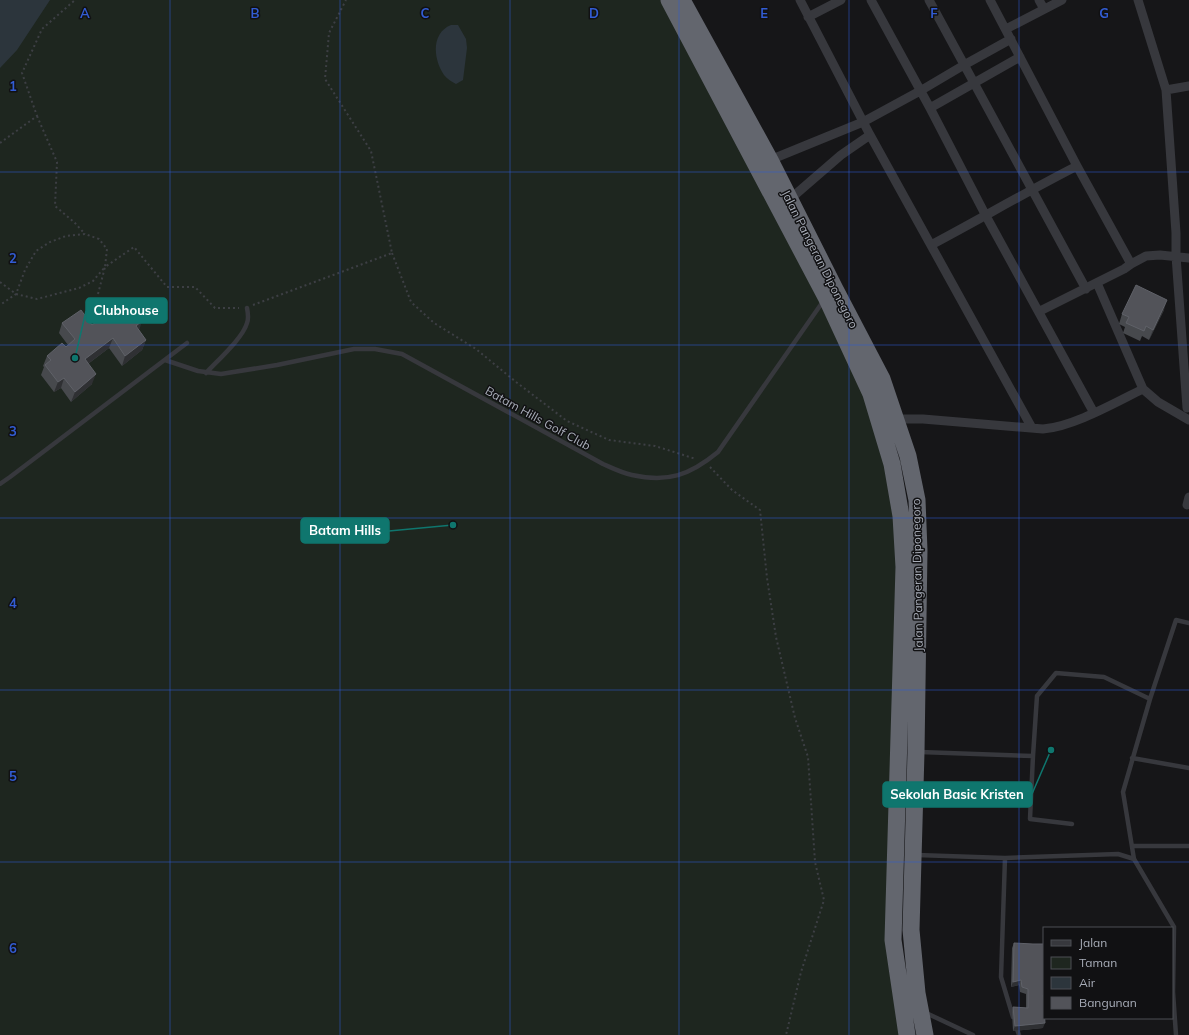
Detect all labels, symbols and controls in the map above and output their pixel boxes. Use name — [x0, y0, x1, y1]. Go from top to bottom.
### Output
text: A — [80, 5, 90, 21]
text: B — [251, 5, 260, 21]
text: C — [421, 5, 430, 21]
text: D — [589, 5, 599, 21]
text: E — [760, 5, 768, 21]
text: F — [930, 5, 938, 21]
text: G — [1099, 5, 1109, 21]
text: 1 — [9, 78, 17, 94]
street label: Jalan Pangeran Diponegoro — [779, 187, 862, 331]
text: 2 — [9, 250, 17, 266]
callout: Clubhouse — [86, 298, 167, 323]
text: Clubhouse — [93, 302, 159, 318]
street label: Batam Hills Golf Club — [483, 383, 593, 453]
text: 3 — [9, 423, 17, 439]
street label: Jalan Pangeran Diponegoro — [908, 498, 926, 652]
callout: Batam Hills — [301, 518, 389, 543]
text: Batam Hills — [309, 522, 381, 538]
text: 4 — [9, 595, 17, 611]
text: 5 — [9, 768, 17, 784]
callout: Sekolah Basic Kristen — [883, 782, 1032, 807]
text: Sekolah Basic Kristen — [890, 786, 1024, 802]
legend — [1043, 927, 1173, 1019]
text: Jalan — [1079, 935, 1107, 950]
text: 6 — [9, 940, 17, 956]
text: Taman — [1079, 955, 1117, 970]
text: Air — [1079, 975, 1096, 990]
text: Bangunan — [1079, 995, 1137, 1010]

